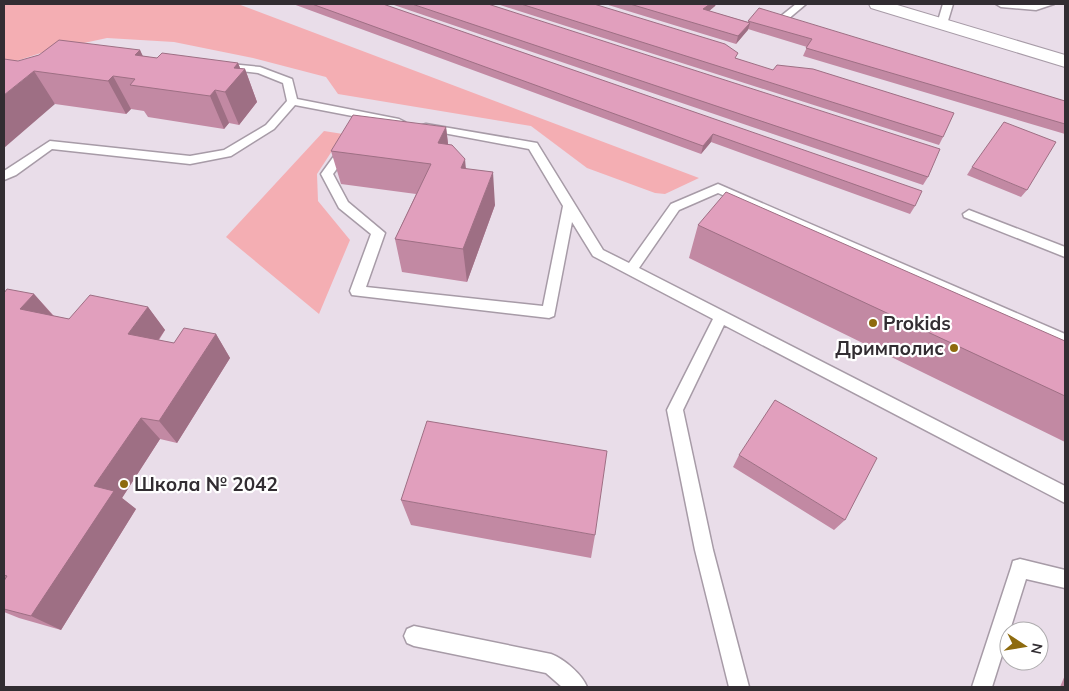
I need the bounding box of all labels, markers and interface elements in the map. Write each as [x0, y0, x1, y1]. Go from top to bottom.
place label: Prokids [883, 311, 951, 335]
marker: Prokids [867, 317, 879, 329]
place label: Дримполис [835, 336, 944, 360]
marker: Дримполис [948, 342, 960, 354]
place label: Школа № 2042 [134, 472, 278, 496]
marker: Школа № 2042 [118, 478, 130, 490]
north arrow [999, 621, 1049, 671]
text: N [1027, 642, 1047, 656]

